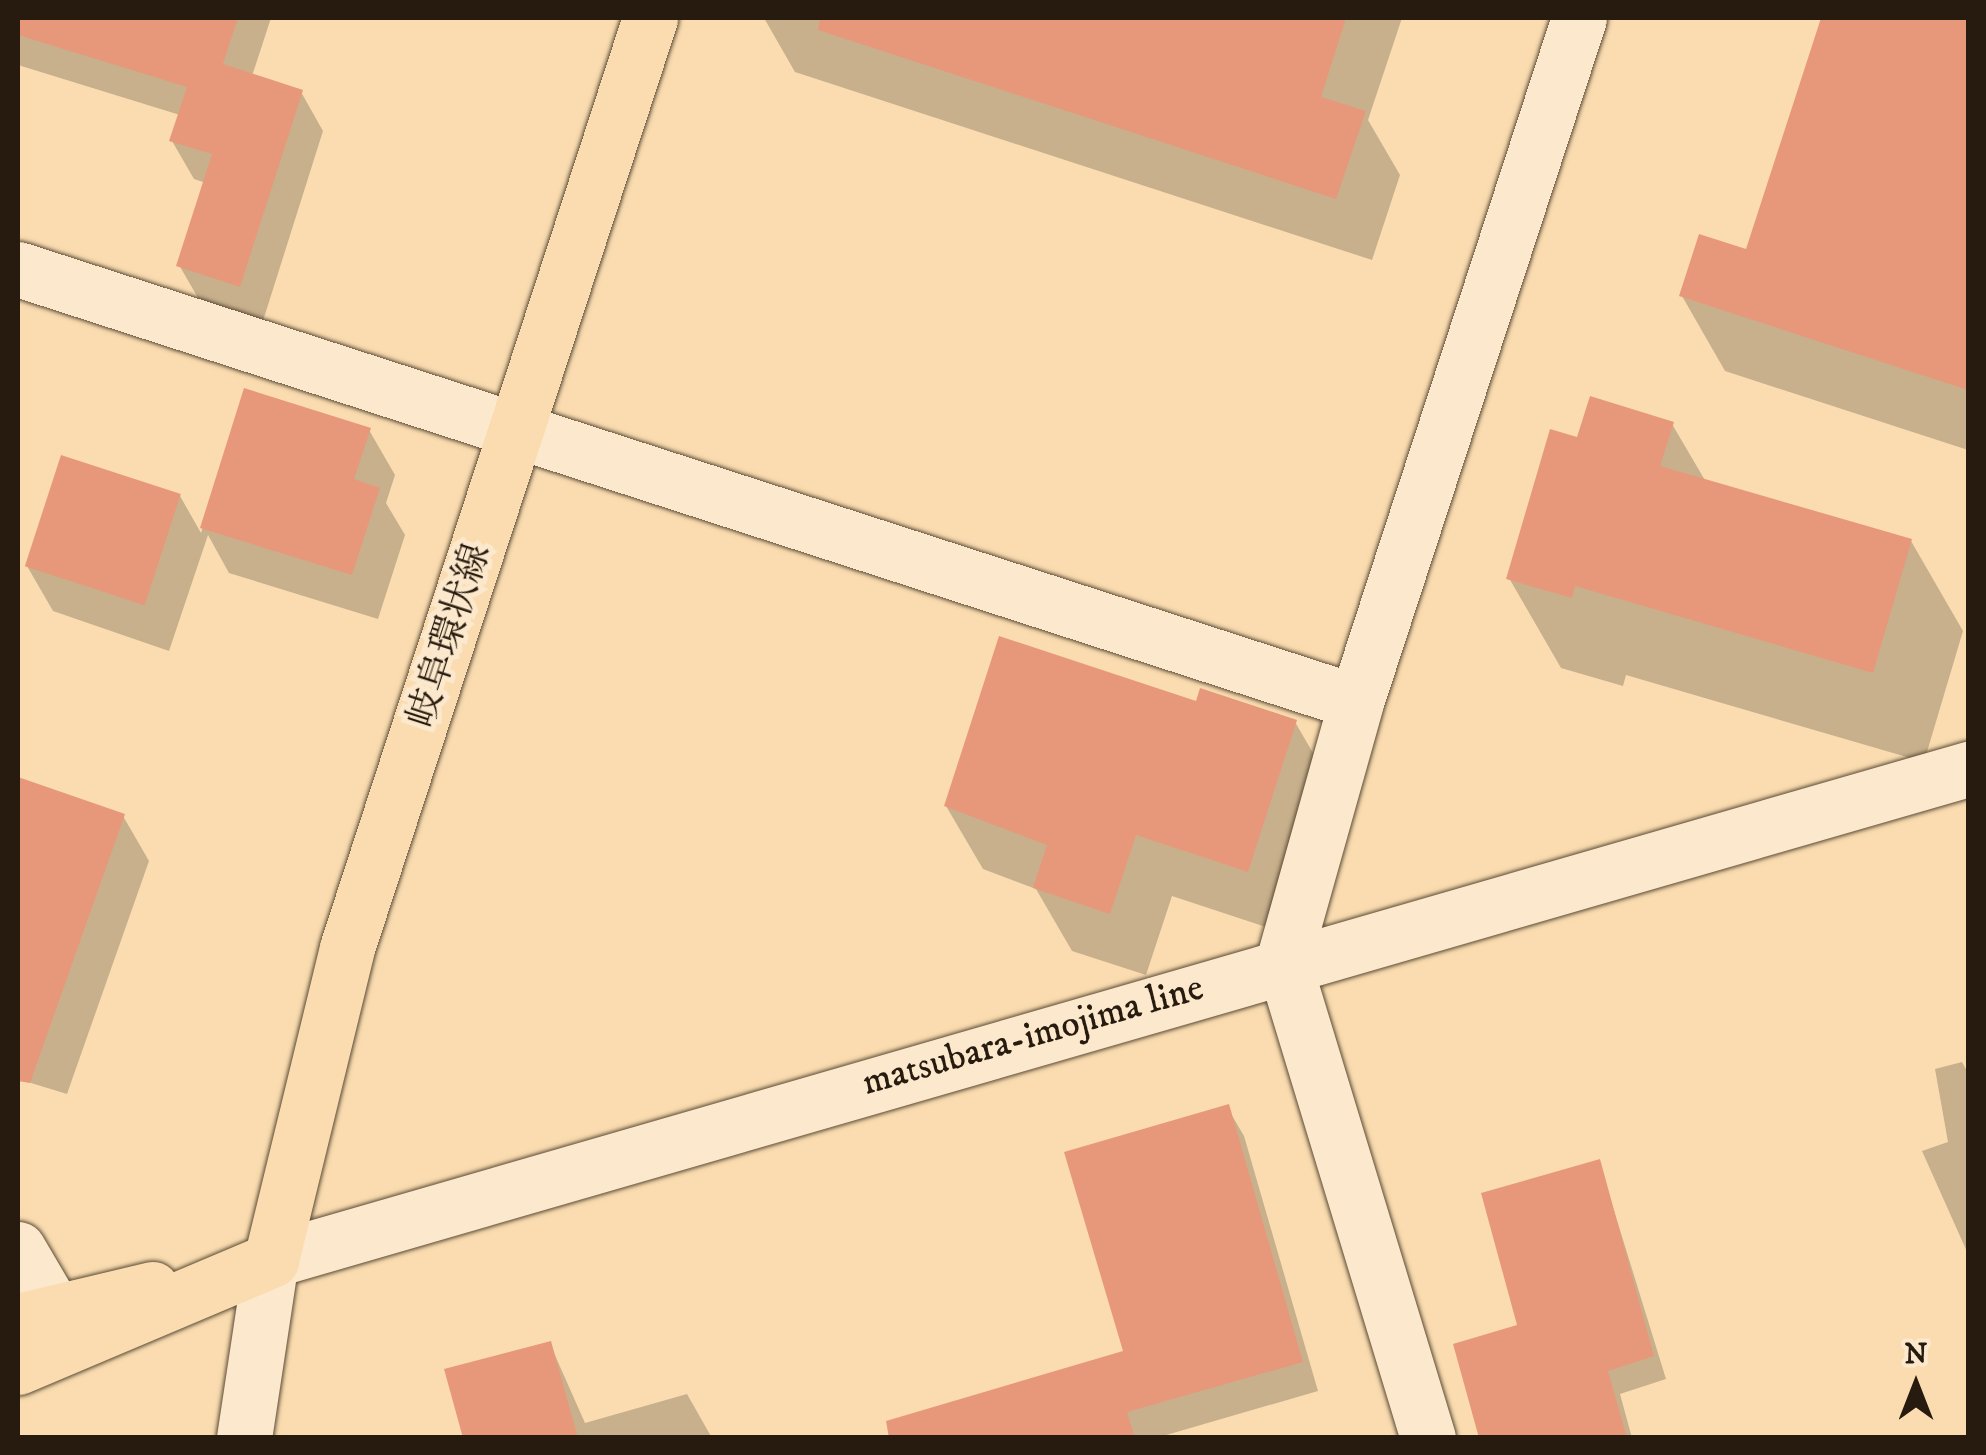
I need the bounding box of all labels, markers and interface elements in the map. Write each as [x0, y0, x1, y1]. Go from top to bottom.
street label: 岐阜環状線 [399, 539, 501, 733]
street label: matsubara-imojima line [857, 965, 1209, 1107]
north arrow [1866, 1335, 1966, 1435]
text: N [1905, 1337, 1927, 1372]

